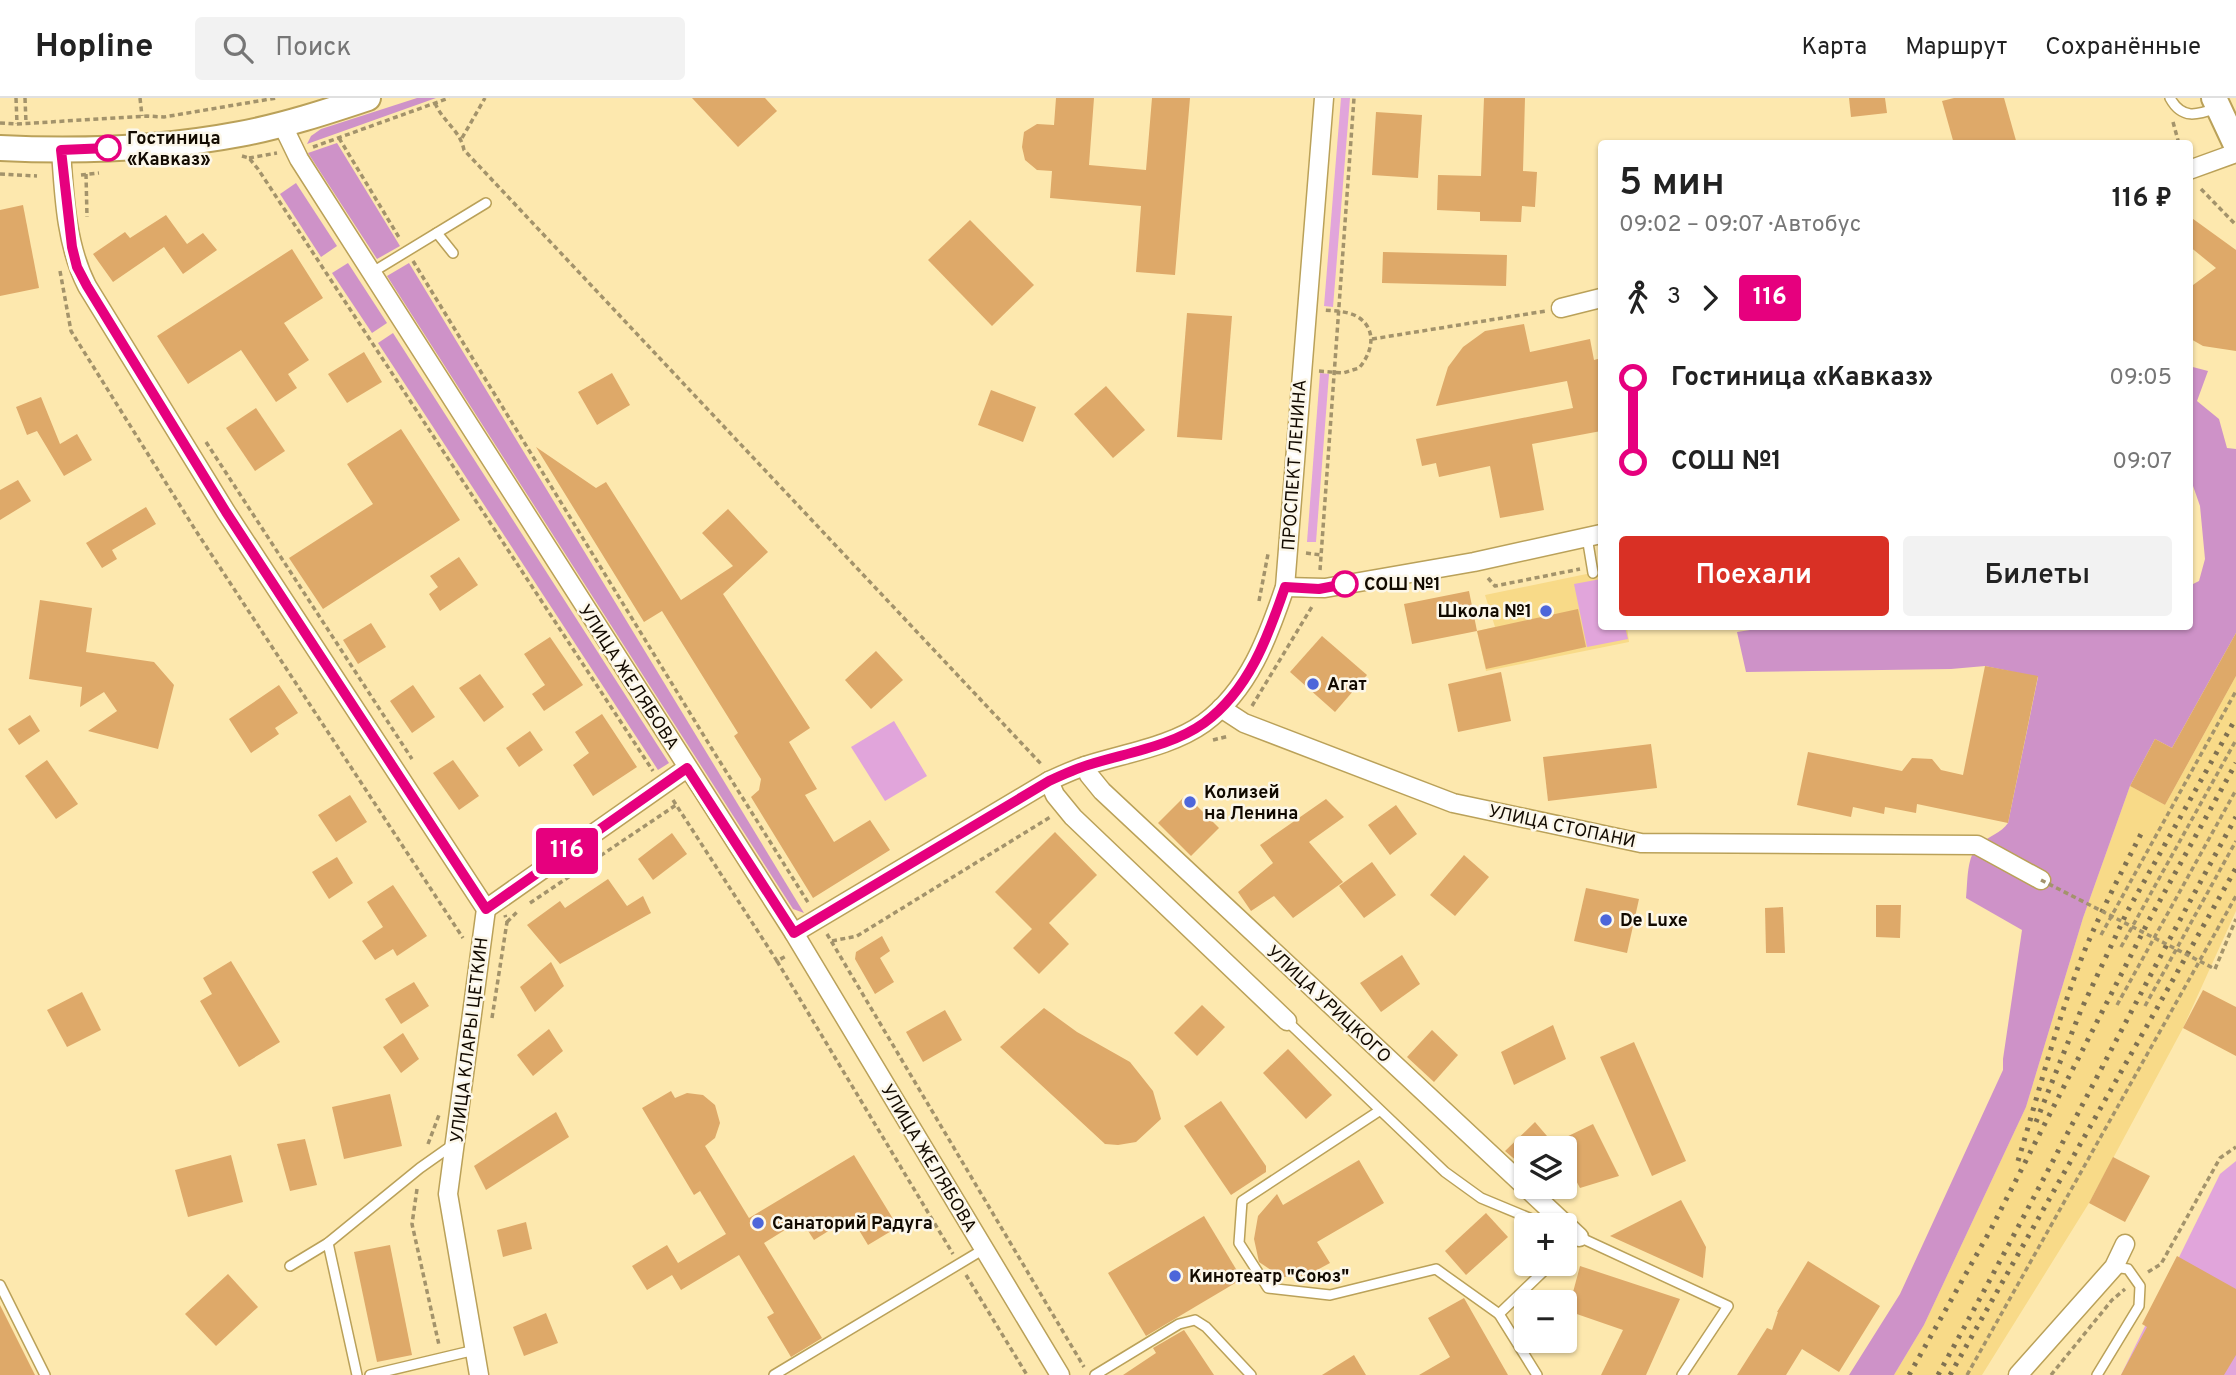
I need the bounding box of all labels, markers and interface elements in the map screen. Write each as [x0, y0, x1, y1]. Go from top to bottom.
search box [195, 17, 685, 80]
text: Hopline [35, 27, 153, 69]
icon: search [219, 29, 257, 67]
text: Поиск [275, 32, 351, 65]
text: Карта [1801, 33, 1867, 63]
text: Маршрут [1905, 33, 2007, 63]
text: Сохранённые [2045, 33, 2201, 63]
place label: Гостиница «Кавказ» [127, 128, 221, 172]
marker: Гостиница «Кавказ» [95, 135, 121, 161]
text: 5 мин [1619, 160, 1725, 209]
text: 116 ₽ [2112, 183, 2172, 216]
text: 09:02 – 09:07 · Автобус [1619, 211, 1861, 240]
icon: walk [1619, 279, 1657, 317]
icon: forward [1691, 279, 1729, 317]
text: 3 [1667, 283, 1681, 312]
text: 116 [1753, 283, 1787, 313]
text: Гостиница «Кавказ» [1671, 362, 1933, 395]
text: 09:05 [2109, 364, 2172, 393]
street label: ПРОСПЕКТ ЛЕНИНА [1278, 379, 1313, 552]
text: СОШ №1 [1671, 446, 1782, 479]
text: 09:07 [2112, 448, 2172, 477]
button: Поехали [1619, 536, 1889, 616]
button: Билеты [1903, 536, 2172, 616]
marker: СОШ №1 [1332, 571, 1358, 597]
place label: СОШ №1 [1364, 574, 1441, 597]
street label: УЛИЦА ЖЕЛЯБОВА [572, 601, 683, 755]
place label: Школа №1 [1438, 601, 1532, 624]
marker: Школа №1 [1538, 603, 1554, 619]
place label: Агат [1327, 674, 1367, 697]
marker: Агат [1305, 676, 1321, 692]
place label: Колизей на Ленина [1204, 782, 1298, 826]
marker: Колизей на Ленина [1182, 794, 1198, 810]
street label: УЛИЦА СТОПАНИ [1486, 801, 1637, 854]
line badge: 116 [527, 828, 607, 874]
text: 116 [550, 836, 584, 866]
place label: De Luxe [1620, 910, 1688, 933]
marker: De Luxe [1598, 912, 1614, 928]
street label: УЛИЦА КЛАРЫ ЦЕТКИН [446, 936, 495, 1144]
street label: УЛИЦА УРИЦКОГО [1261, 941, 1395, 1069]
street label: УЛИЦА ЖЕЛЯБОВА [874, 1081, 981, 1237]
map controls [1514, 1136, 1577, 1353]
button: layers [1514, 1136, 1577, 1199]
place label: Cанаторий Радуга [772, 1213, 933, 1236]
button: + [1514, 1213, 1577, 1276]
marker: Cанаторий Радуга [750, 1215, 766, 1231]
place label: Кинотеатр "Союз" [1189, 1266, 1349, 1289]
marker: Кинотеатр "Союз" [1167, 1268, 1183, 1284]
button: − [1514, 1290, 1577, 1353]

